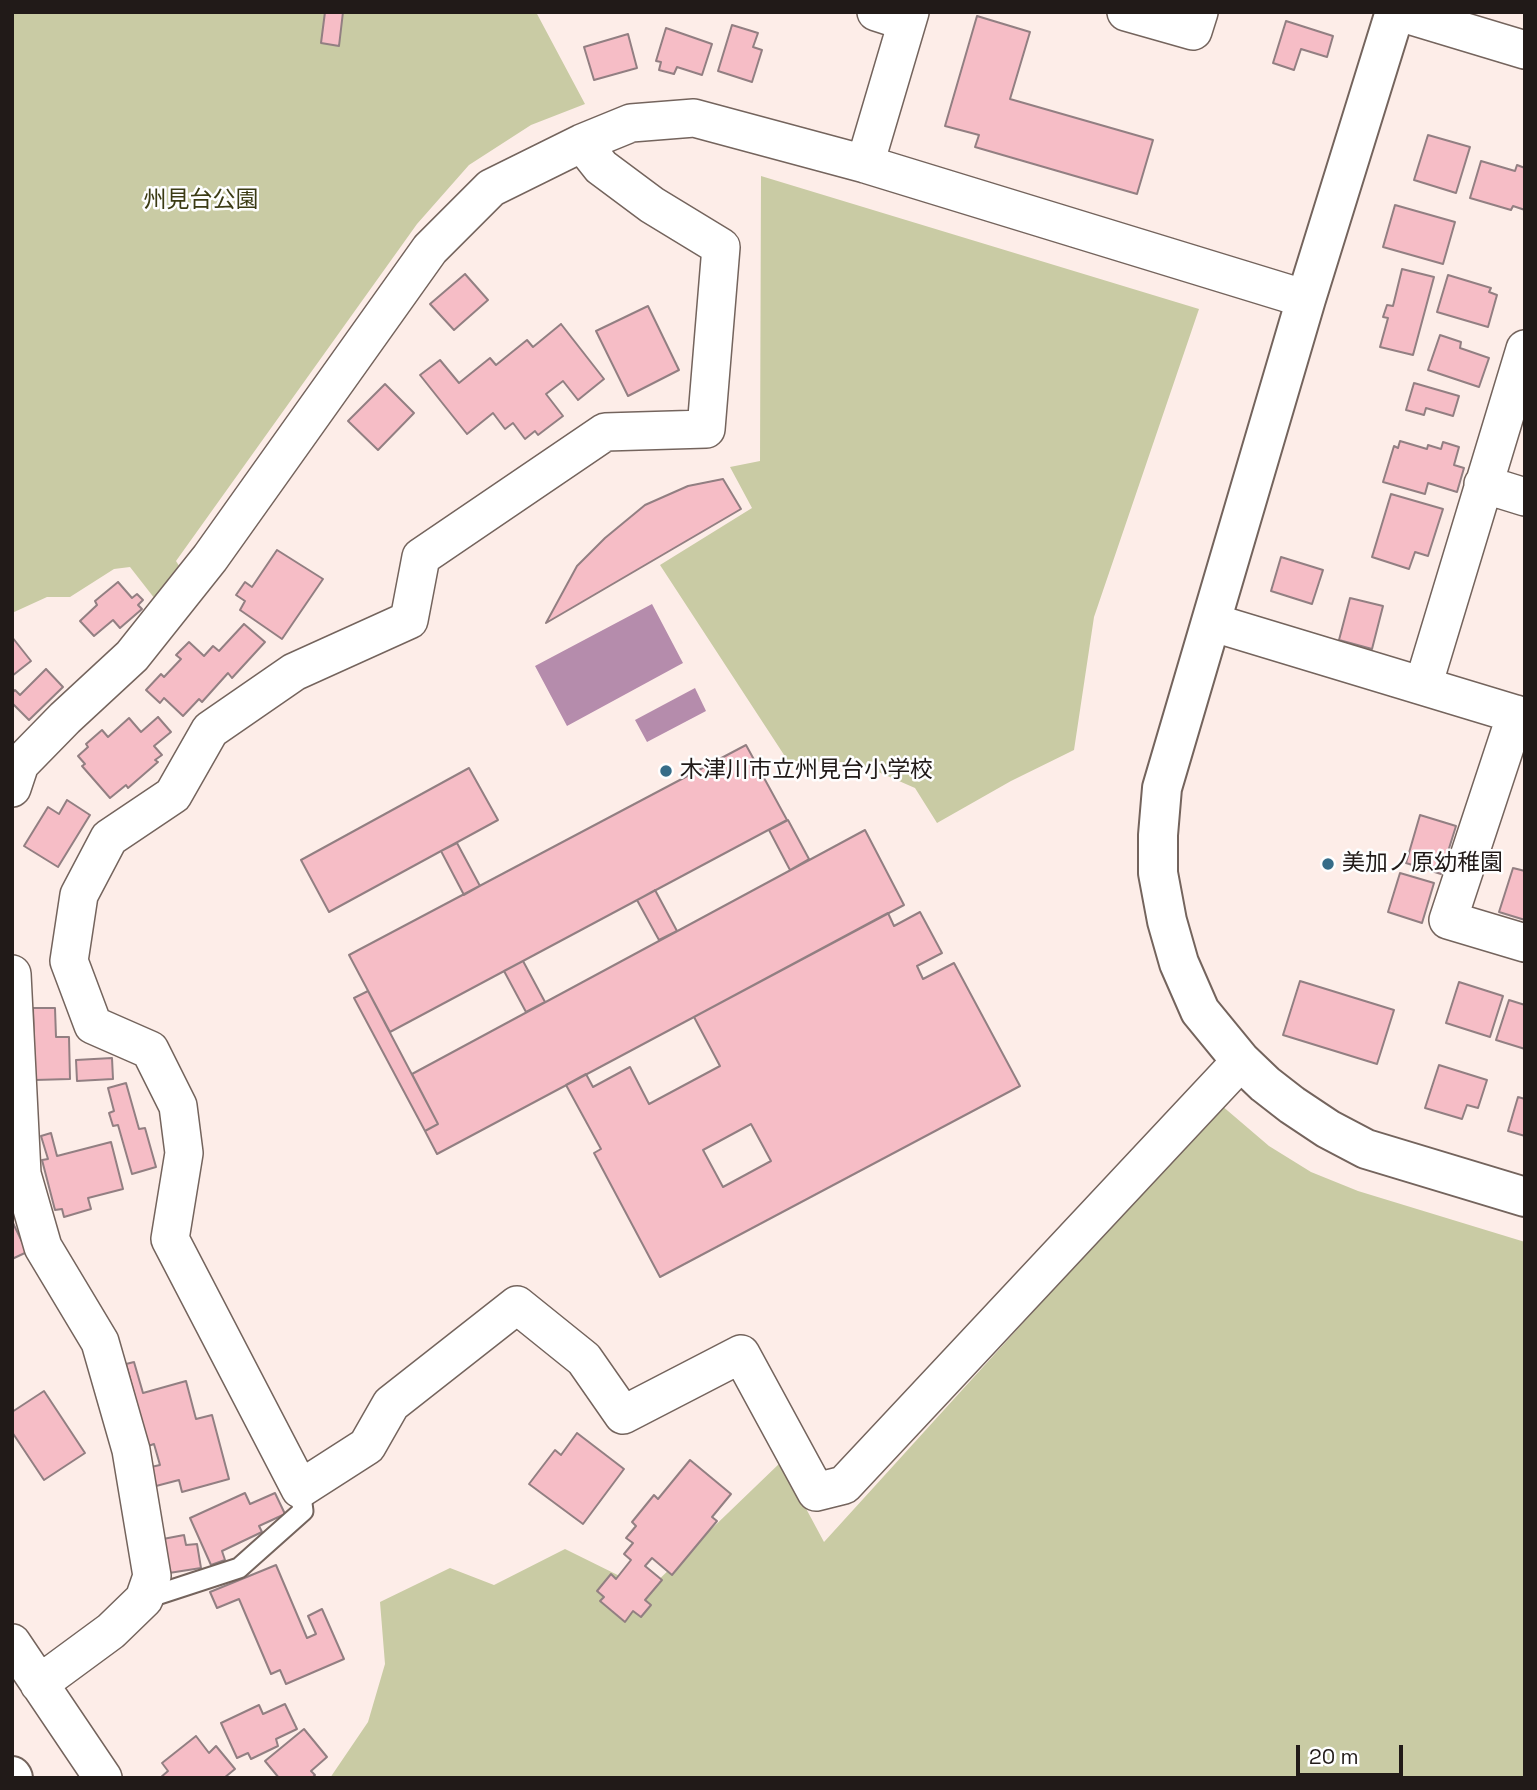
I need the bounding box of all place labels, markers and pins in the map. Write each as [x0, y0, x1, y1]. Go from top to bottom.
place label: 木津川市立州見台小学校 [680, 757, 933, 785]
marker: 木津川市立州見台小学校 [658, 763, 674, 779]
place label: 美加ノ原幼稚園 [1342, 850, 1503, 878]
marker: 美加ノ原幼稚園 [1320, 856, 1336, 872]

